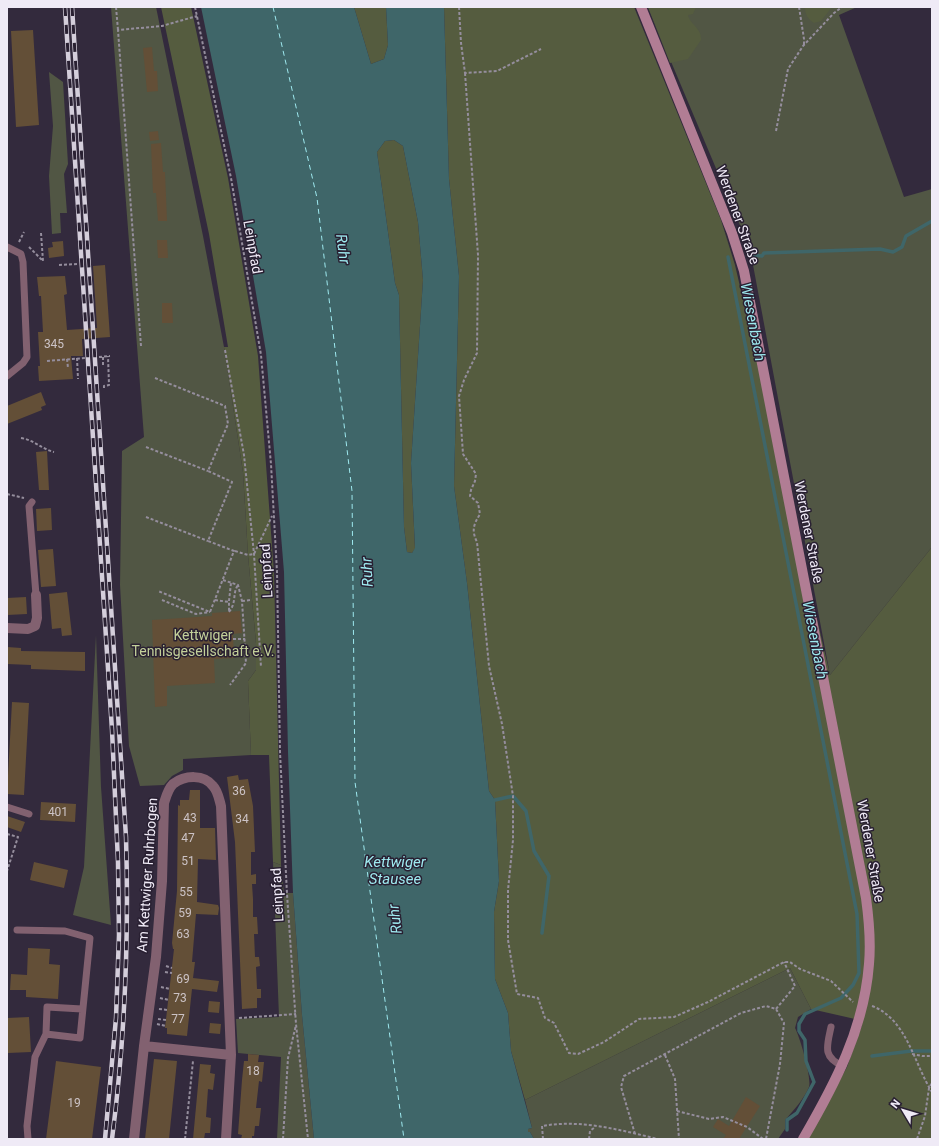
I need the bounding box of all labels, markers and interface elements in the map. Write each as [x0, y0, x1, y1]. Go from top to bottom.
street label: Werdener Straße [713, 164, 763, 266]
street label: Leinpfad [240, 219, 266, 275]
water label: Ruhr [332, 233, 354, 266]
water label: Wiesenbach [737, 281, 769, 363]
house number: 345 [44, 337, 64, 351]
street label: Werdener Straße [791, 480, 827, 584]
street label: Leinpfad [257, 543, 275, 599]
water label: Ruhr [357, 556, 377, 587]
water label: Wiesenbach [799, 599, 831, 681]
park label: Kettwiger Tennisgesellschaft e.V. [132, 627, 274, 659]
house number: 36 [232, 784, 246, 798]
street label: Am Kettwiger Ruhrbogen [134, 797, 160, 953]
street label: Werdener Straße [854, 799, 888, 903]
house number: 401 [48, 805, 68, 819]
house number: 43 [183, 811, 197, 825]
house number: 34 [235, 812, 249, 826]
house number: 47 [181, 831, 195, 845]
water label: Kettwiger Stausee [364, 853, 427, 888]
house number: 51 [181, 854, 195, 868]
street label: Leinpfad [268, 867, 286, 923]
house number: 55 [179, 885, 193, 899]
water label: Ruhr [384, 902, 406, 935]
house number: 59 [178, 906, 192, 920]
house number: 63 [176, 927, 190, 941]
house number: 69 [176, 972, 190, 986]
house number: 73 [173, 991, 187, 1005]
house number: 77 [171, 1012, 185, 1026]
house number: 18 [246, 1064, 260, 1078]
north arrow [883, 1090, 923, 1130]
house number: 19 [67, 1096, 81, 1110]
text: N [888, 1097, 903, 1111]

